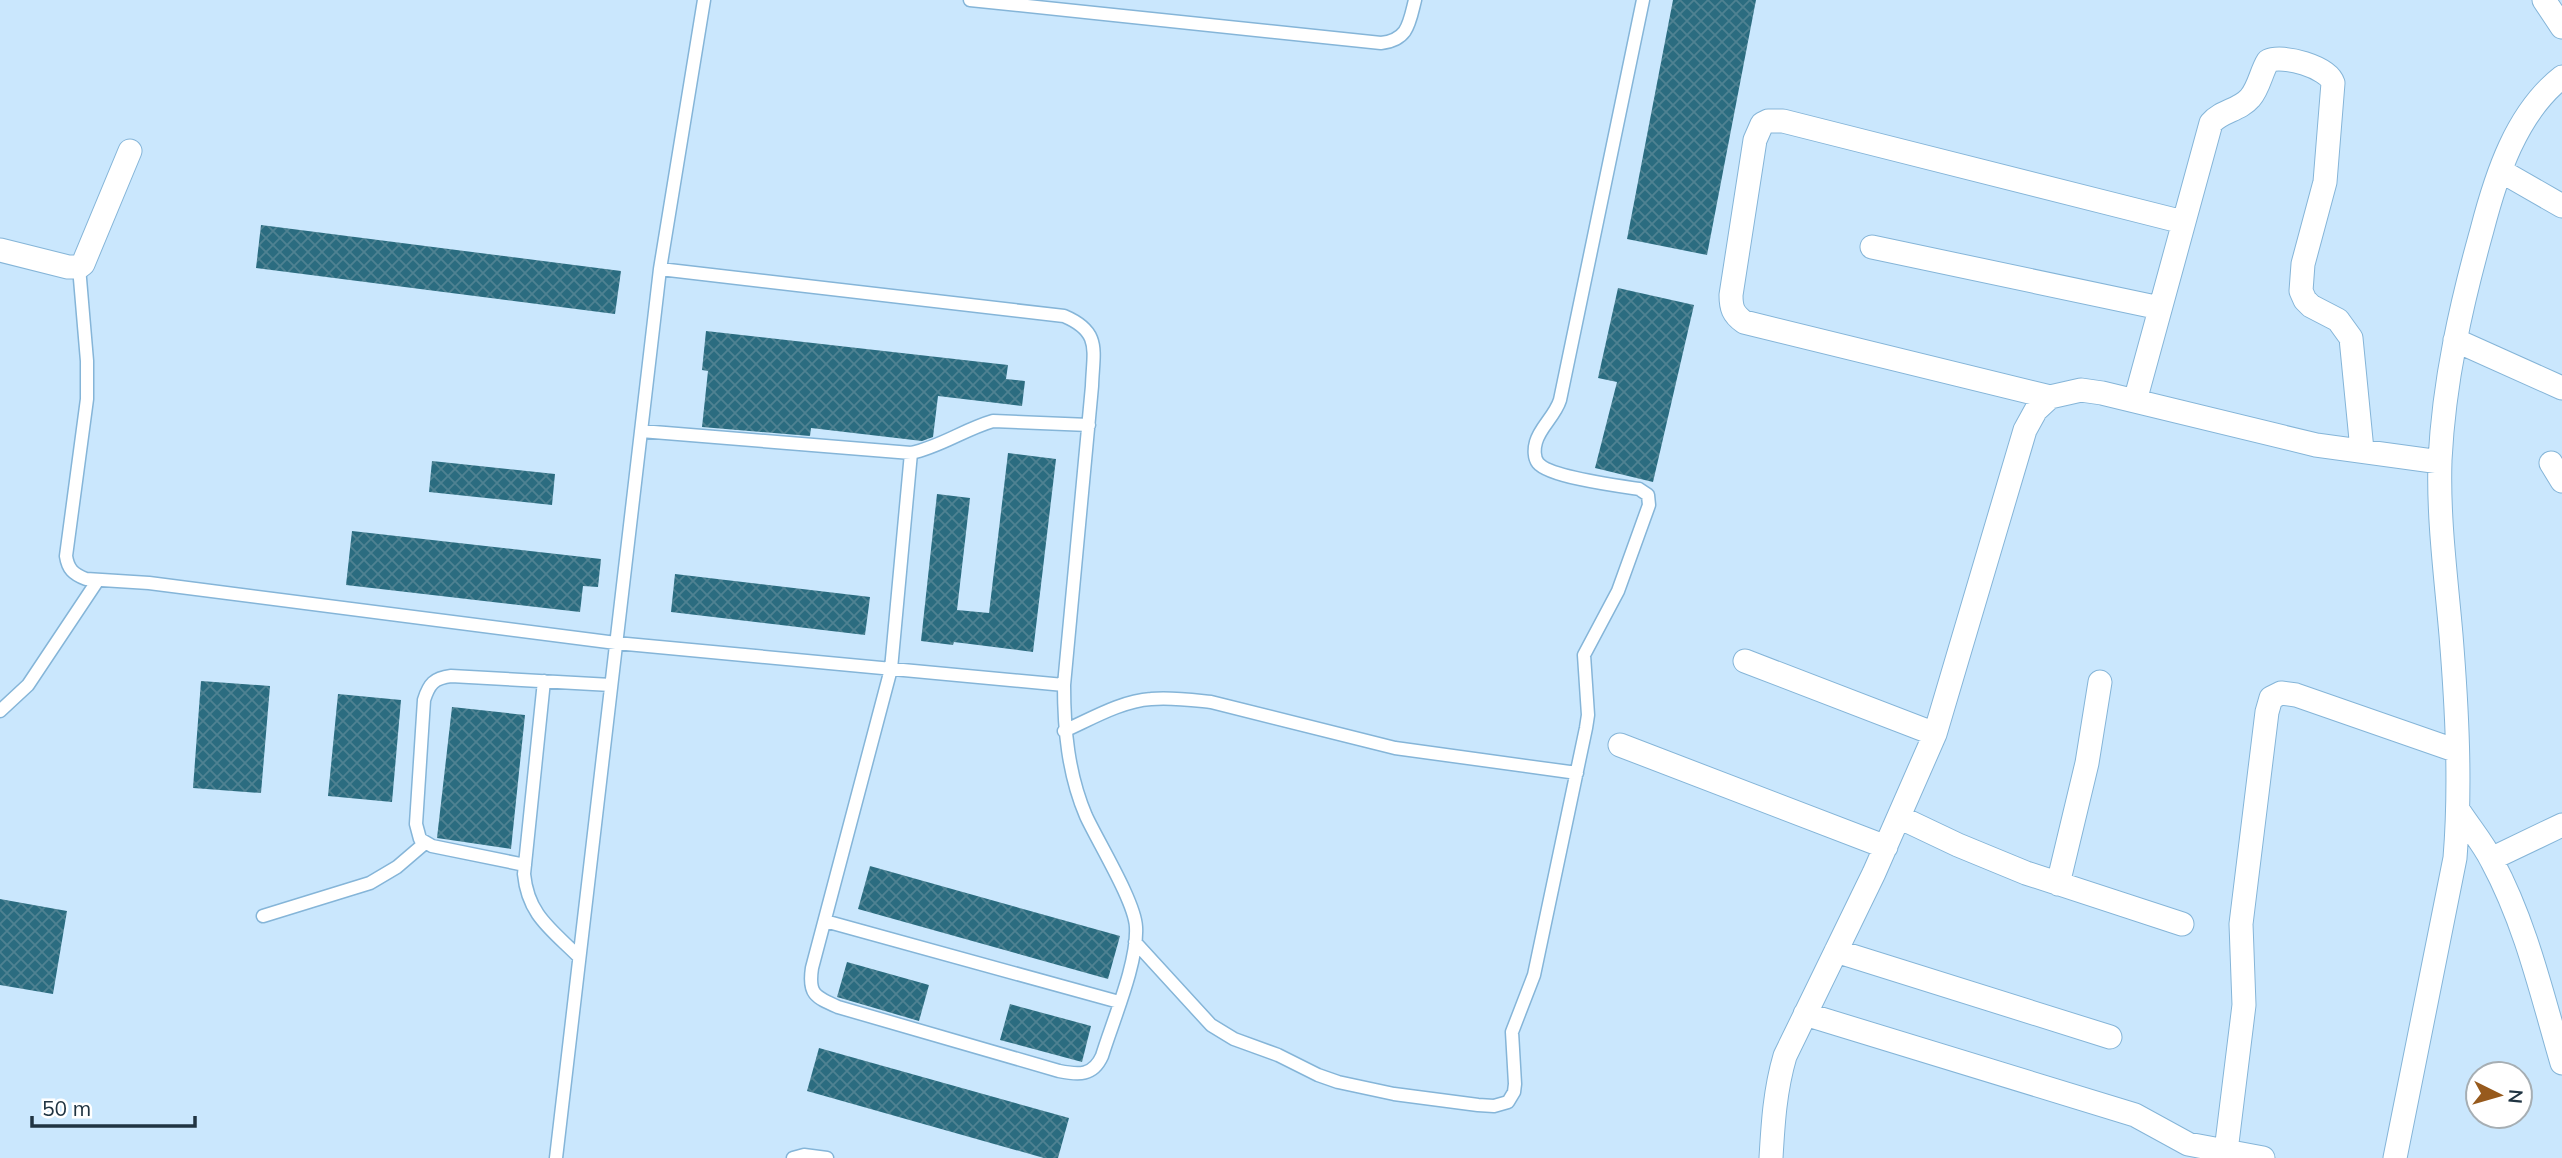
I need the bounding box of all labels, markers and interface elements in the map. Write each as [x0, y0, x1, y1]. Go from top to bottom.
north arrow [2464, 1060, 2534, 1130]
scale bar [32, 1084, 194, 1128]
text: N [2503, 1088, 2529, 1105]
text: 50 m [42, 1095, 91, 1121]

